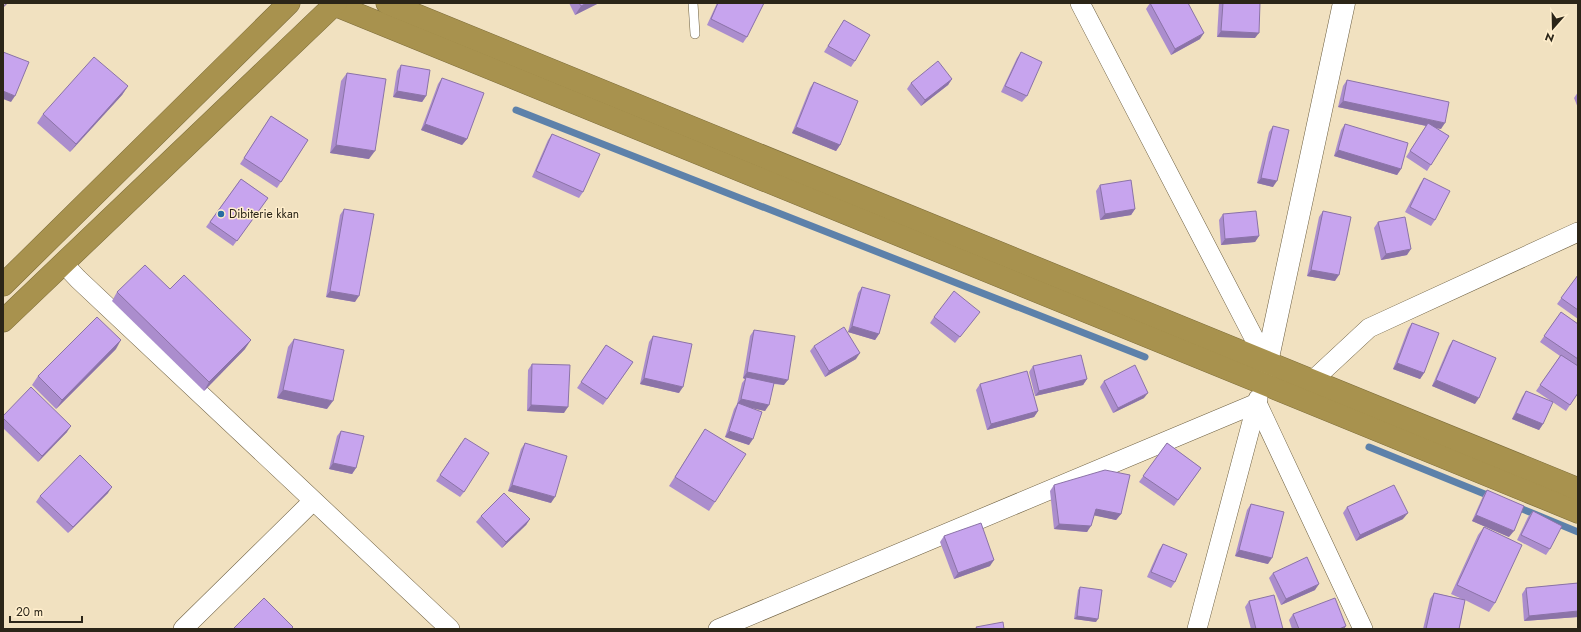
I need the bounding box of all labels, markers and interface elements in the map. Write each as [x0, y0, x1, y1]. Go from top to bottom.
north arrow [1533, 8, 1573, 48]
text: N [1543, 28, 1556, 46]
place label: Dibiterie kkan [229, 205, 299, 223]
marker: Dibiterie kkan [216, 209, 226, 219]
scale bar [10, 598, 82, 624]
text: 20 m [16, 603, 43, 621]

